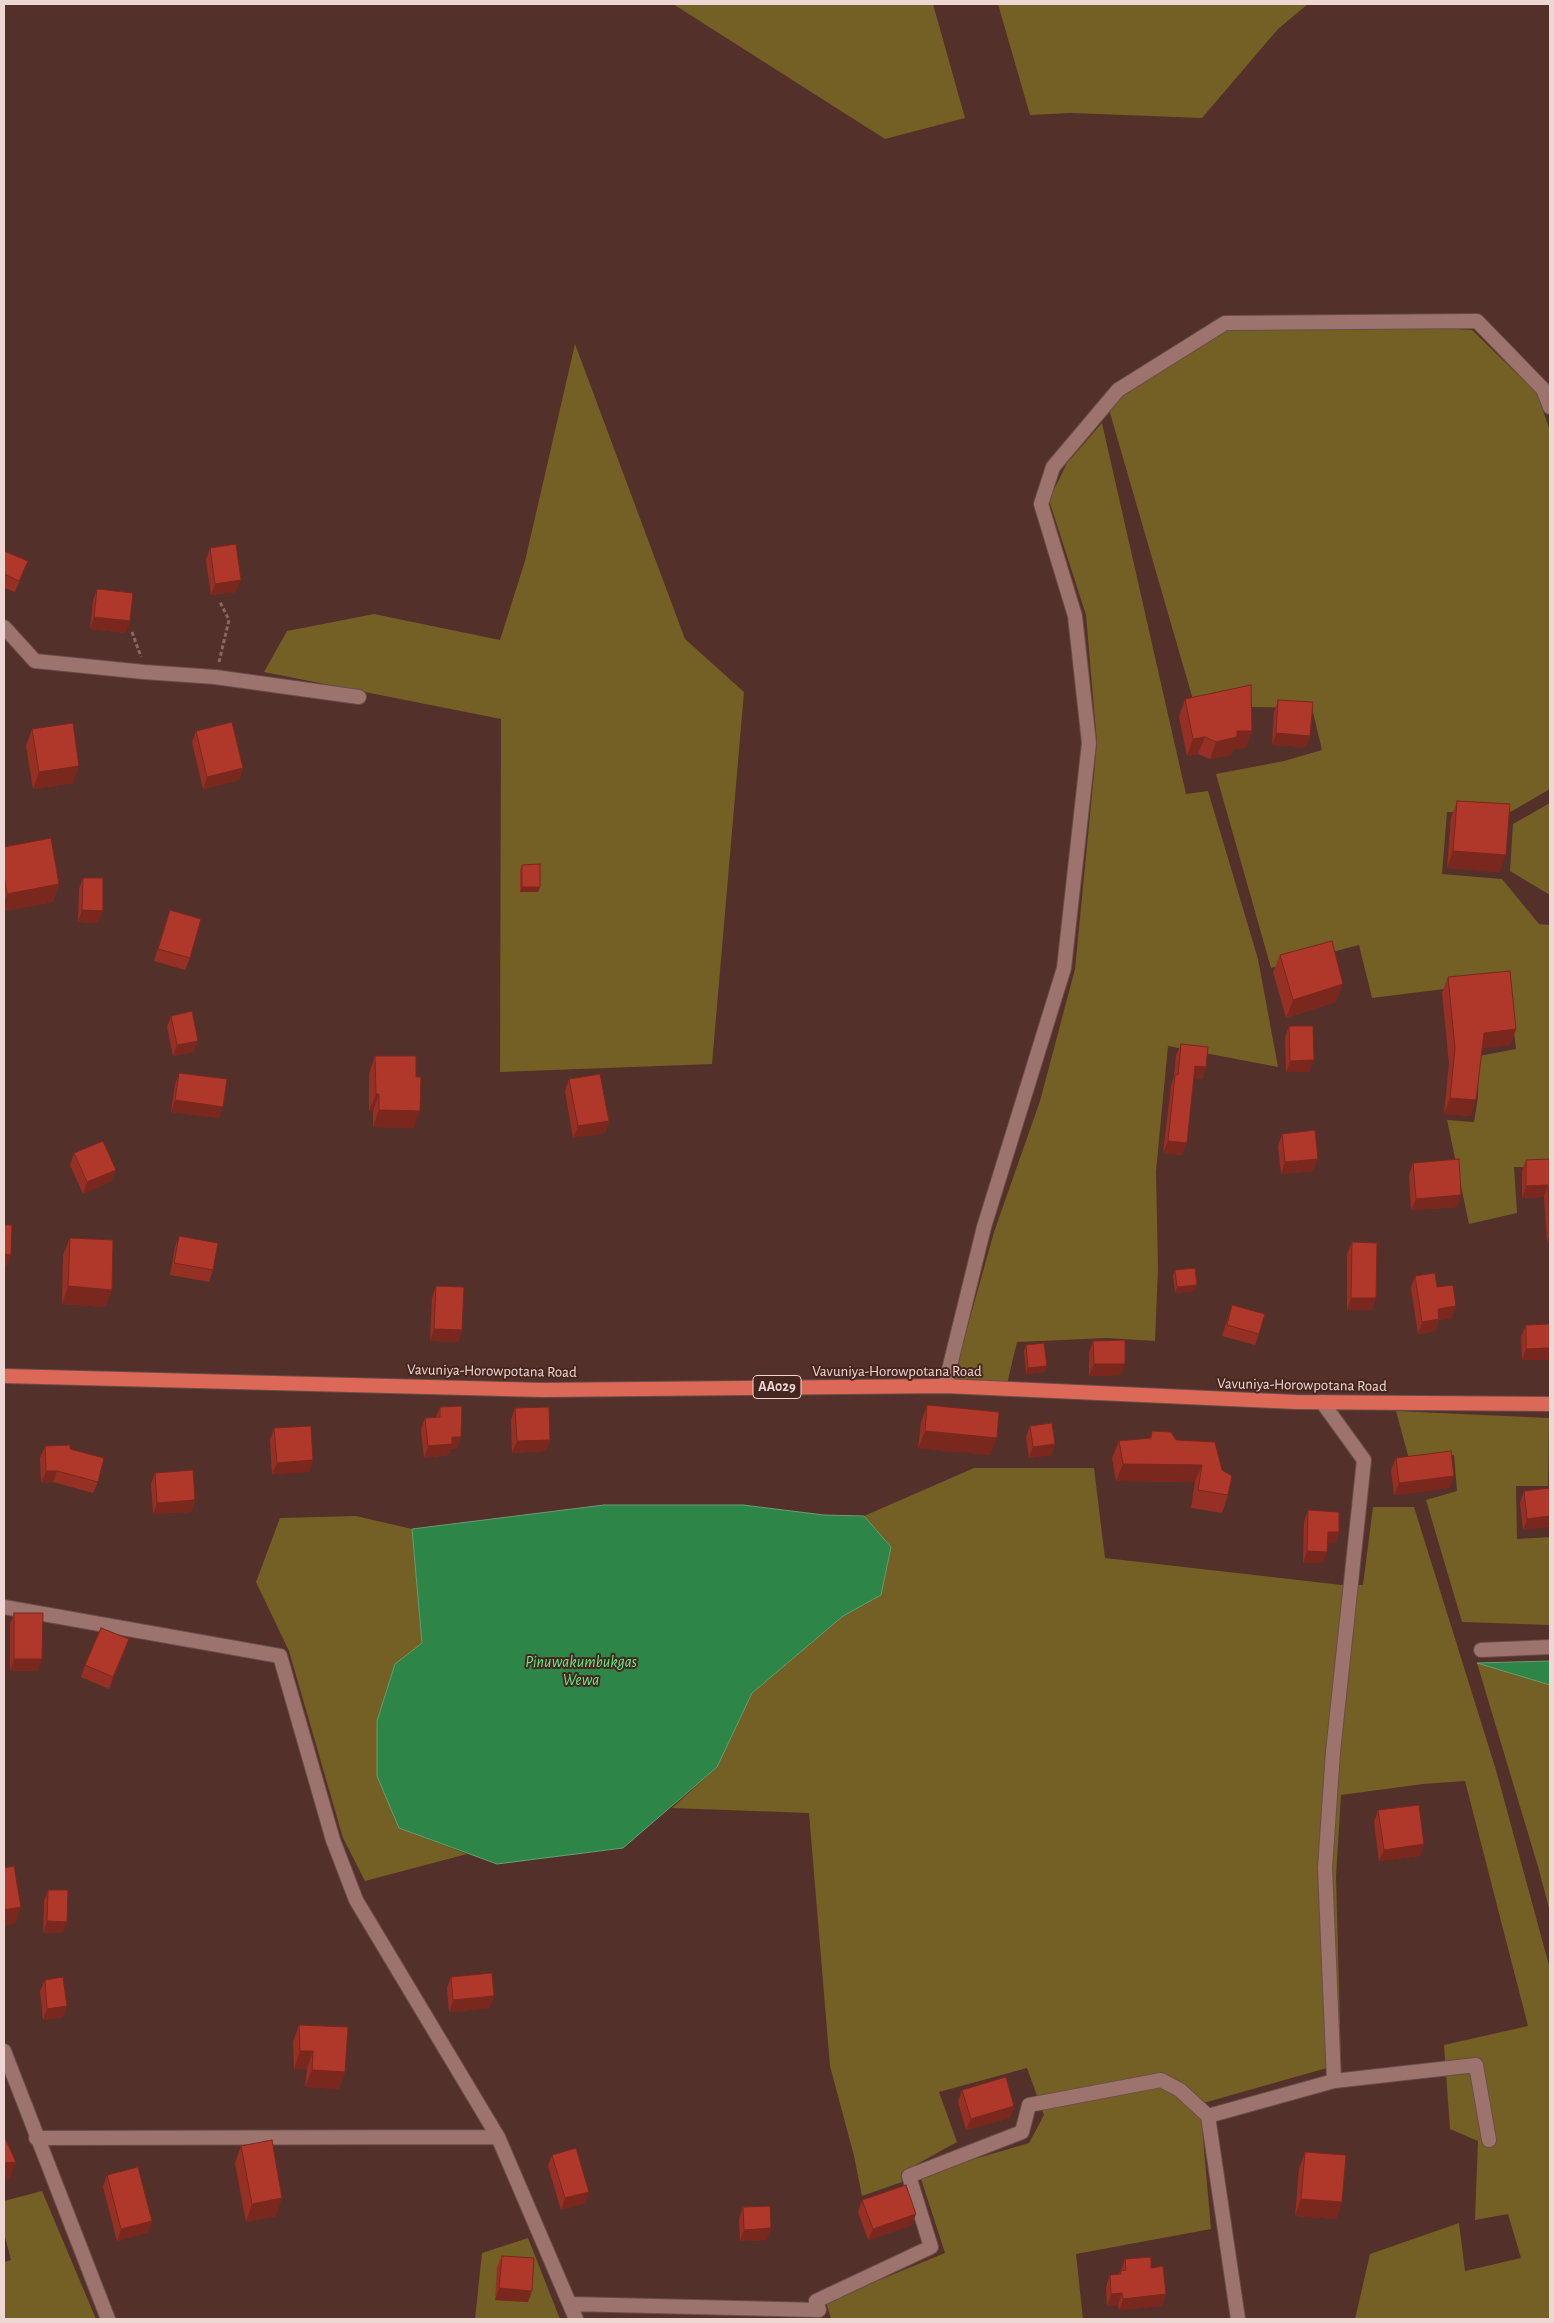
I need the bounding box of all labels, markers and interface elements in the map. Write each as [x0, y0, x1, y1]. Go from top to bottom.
street label: Vavuniya-Horowpotana Road [407, 1361, 577, 1381]
street label: Vavuniya-Horowpotana Road [812, 1362, 982, 1380]
road number: AA029 [753, 1375, 801, 1398]
street label: Vavuniya-Horowpotana Road [1217, 1375, 1387, 1395]
water label: Pinuwakumbukgas Wewa [525, 1652, 637, 1690]

